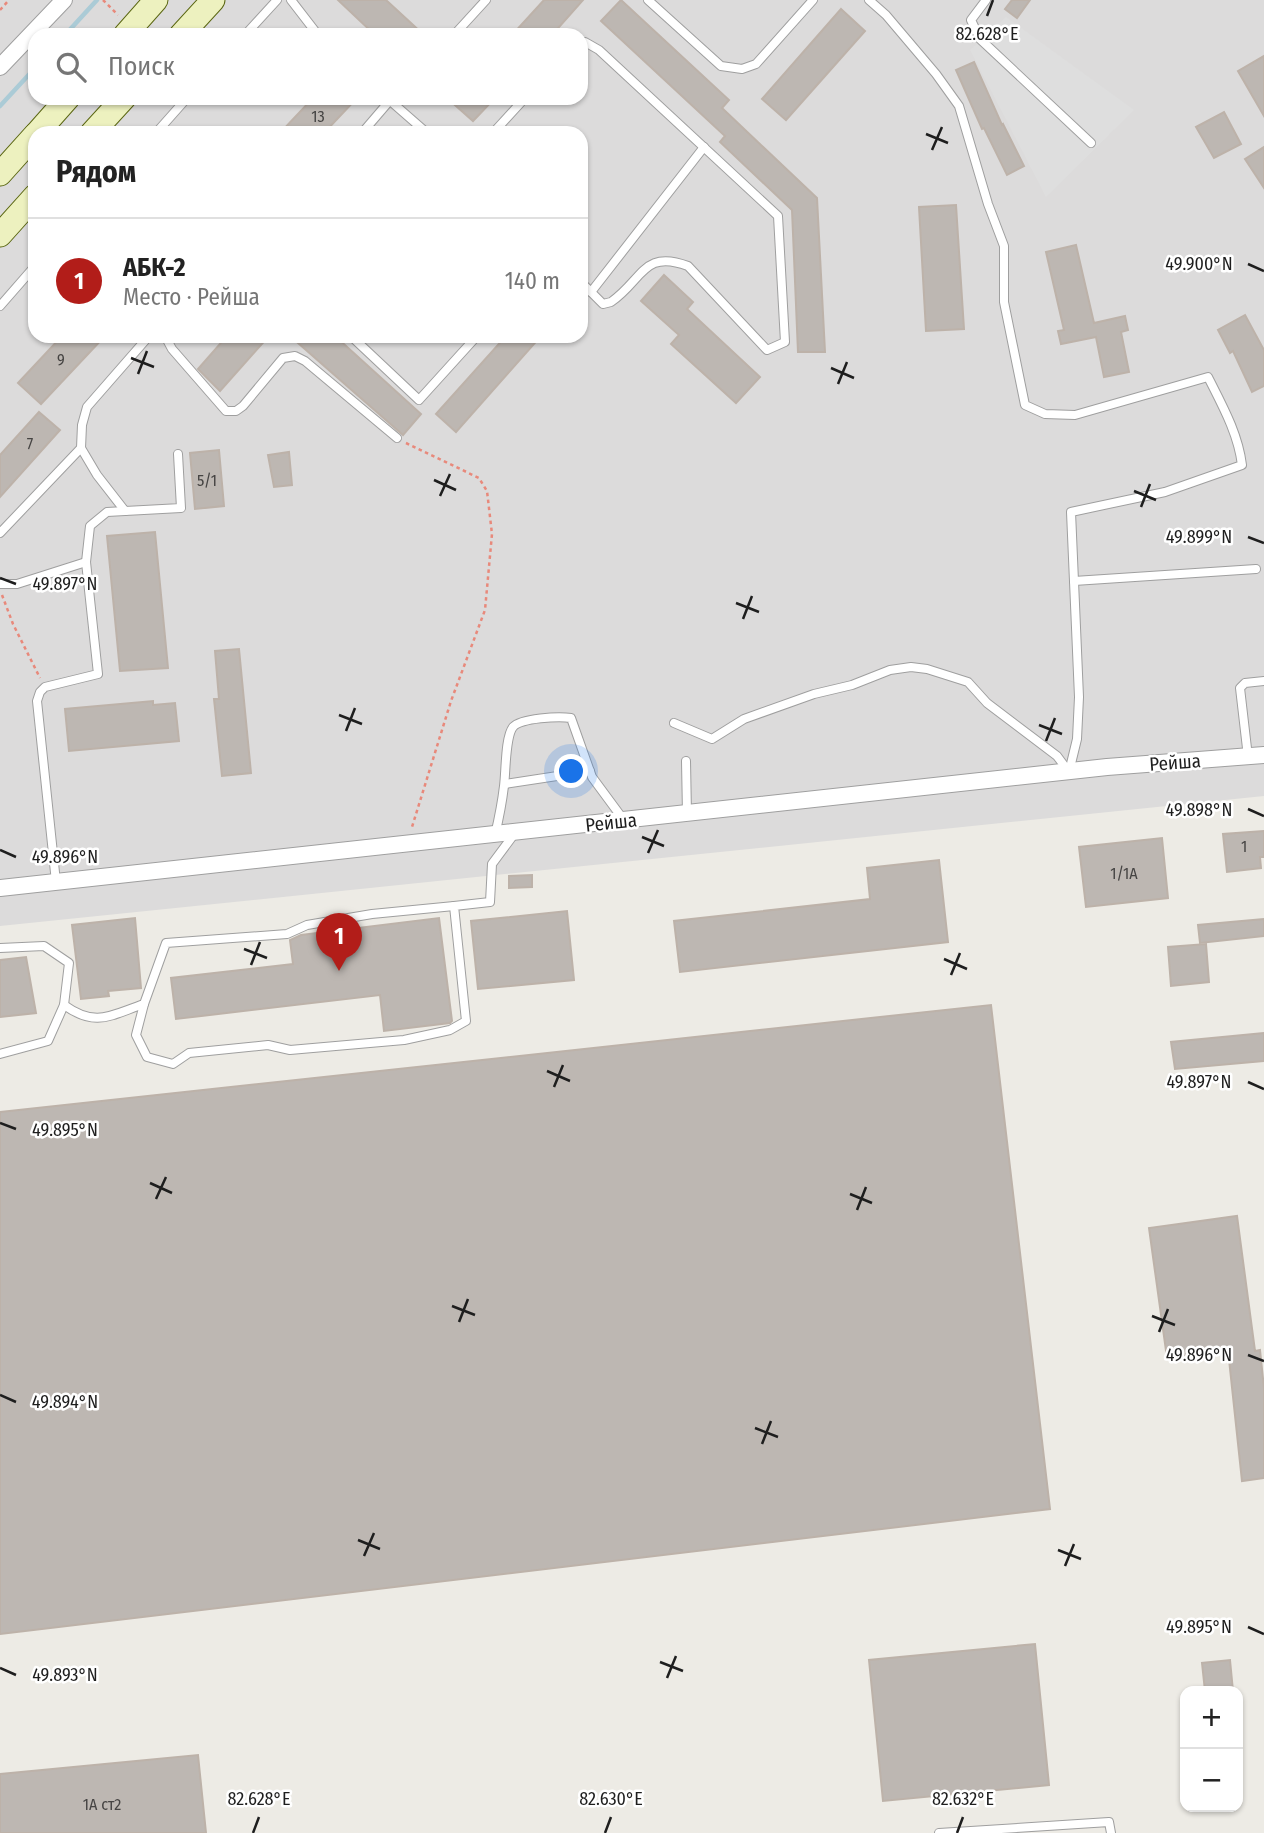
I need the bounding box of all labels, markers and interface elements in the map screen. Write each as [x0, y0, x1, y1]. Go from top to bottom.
text: 82.628°E [955, 23, 1019, 45]
search box [28, 28, 588, 105]
icon: search [52, 48, 90, 86]
text: Поиск [108, 51, 175, 82]
house number: 13 [311, 107, 325, 126]
text: Рядом [56, 154, 136, 190]
text: АБК-2 [123, 252, 186, 283]
text: 49.900°N [1165, 253, 1233, 275]
text: 1 [74, 267, 84, 295]
text: 140 m [505, 267, 560, 295]
text: Место · Рейша [123, 283, 260, 311]
house number: 9 [57, 350, 65, 369]
house number: 7 [27, 434, 34, 453]
house number: 5/1 [197, 471, 217, 490]
text: 49.899°N [1166, 526, 1232, 548]
text: 49.897°N [32, 573, 98, 595]
street label: Рейша [1148, 749, 1202, 776]
your location [554, 754, 588, 788]
text: 49.898°N [1166, 799, 1232, 821]
street label: Рейша [584, 808, 638, 837]
house number: 1 [1241, 837, 1247, 856]
text: 49.896°N [32, 846, 98, 868]
house number: 1/1А [1110, 864, 1138, 883]
pin: 1 [316, 913, 362, 971]
text: 49.897°N [1166, 1071, 1232, 1093]
text: 49.895°N [32, 1119, 98, 1141]
text: 49.896°N [1166, 1344, 1232, 1366]
text: 49.894°N [32, 1391, 98, 1413]
text: 49.895°N [1166, 1616, 1232, 1638]
text: 49.893°N [32, 1664, 98, 1686]
map controls [1180, 1686, 1243, 1812]
button: + [1180, 1686, 1243, 1749]
button: − [1180, 1749, 1243, 1812]
text: 82.628°E [227, 1788, 291, 1810]
text: 82.630°E [579, 1788, 643, 1810]
text: 82.632°E [932, 1788, 994, 1810]
house number: 1А ст2 [83, 1795, 121, 1814]

